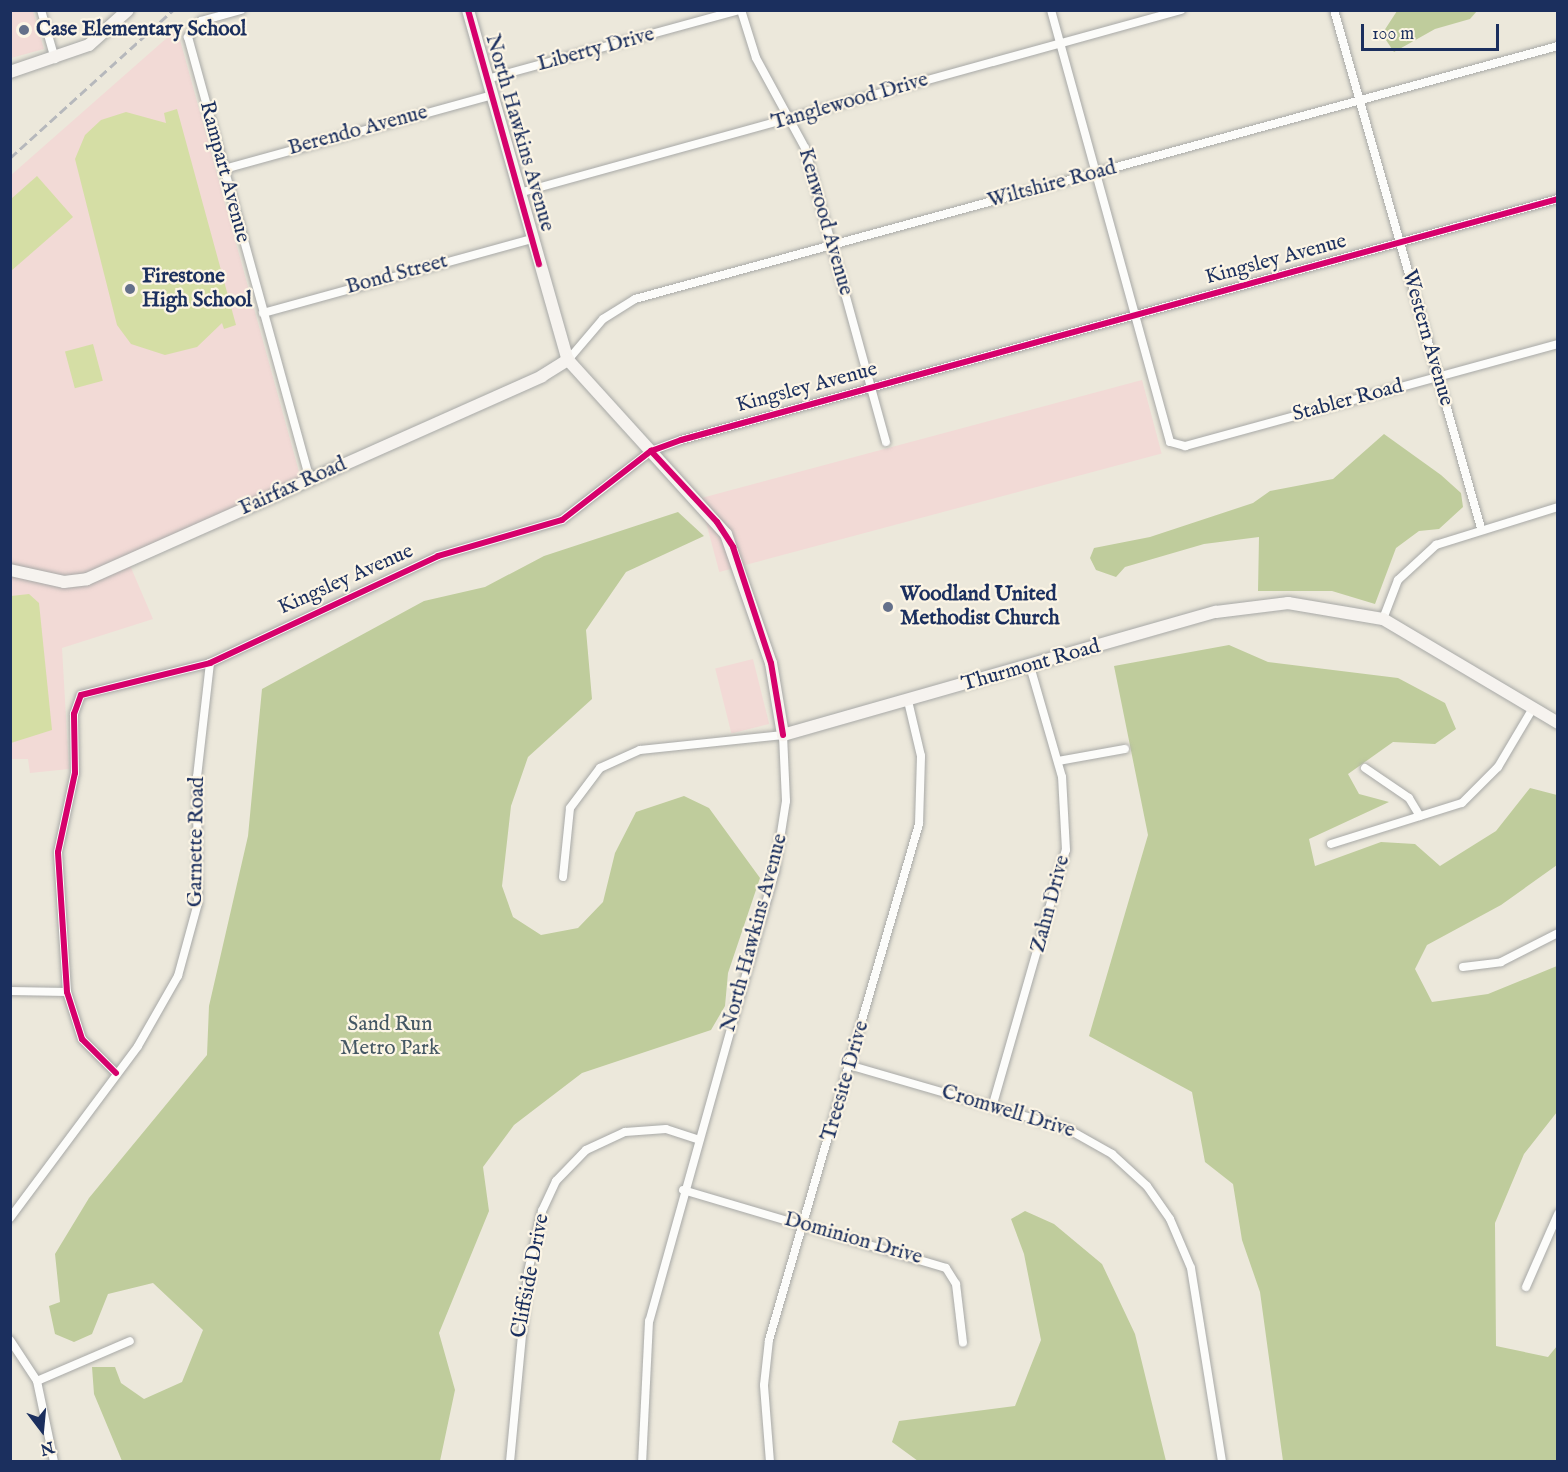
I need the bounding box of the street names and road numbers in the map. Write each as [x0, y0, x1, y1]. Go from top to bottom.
street label: Liberty Drive [535, 22, 657, 78]
street label: North Hawkins Avenue [479, 31, 559, 235]
street label: Tanglewood Drive [769, 68, 931, 136]
street label: Rampart Avenue [193, 99, 255, 245]
street label: Berendo Avenue [286, 100, 430, 162]
street label: Kenwood Avenue [792, 145, 858, 299]
street label: Wiltshire Road [985, 156, 1119, 214]
street label: Kingsley Avenue [1203, 229, 1349, 291]
street label: Bond Street [343, 249, 451, 301]
street label: Western Avenue [1396, 267, 1458, 409]
street label: Kingsley Avenue [734, 357, 880, 419]
street label: Stabler Road [1290, 374, 1406, 428]
street label: Fairfax Road [236, 452, 350, 522]
street label: Kingsley Avenue [275, 539, 417, 621]
street label: Thurmont Road [959, 634, 1103, 698]
street label: Garnette Road [183, 777, 211, 907]
street label: North Hawkins Avenue [716, 831, 794, 1035]
street label: Zahn Drive [1026, 853, 1076, 955]
street label: Treesite Drive [817, 1018, 875, 1144]
street label: Cromwell Drive [938, 1080, 1078, 1144]
street label: Dominion Drive [781, 1207, 925, 1271]
street label: Cliffside Drive [507, 1212, 555, 1340]

